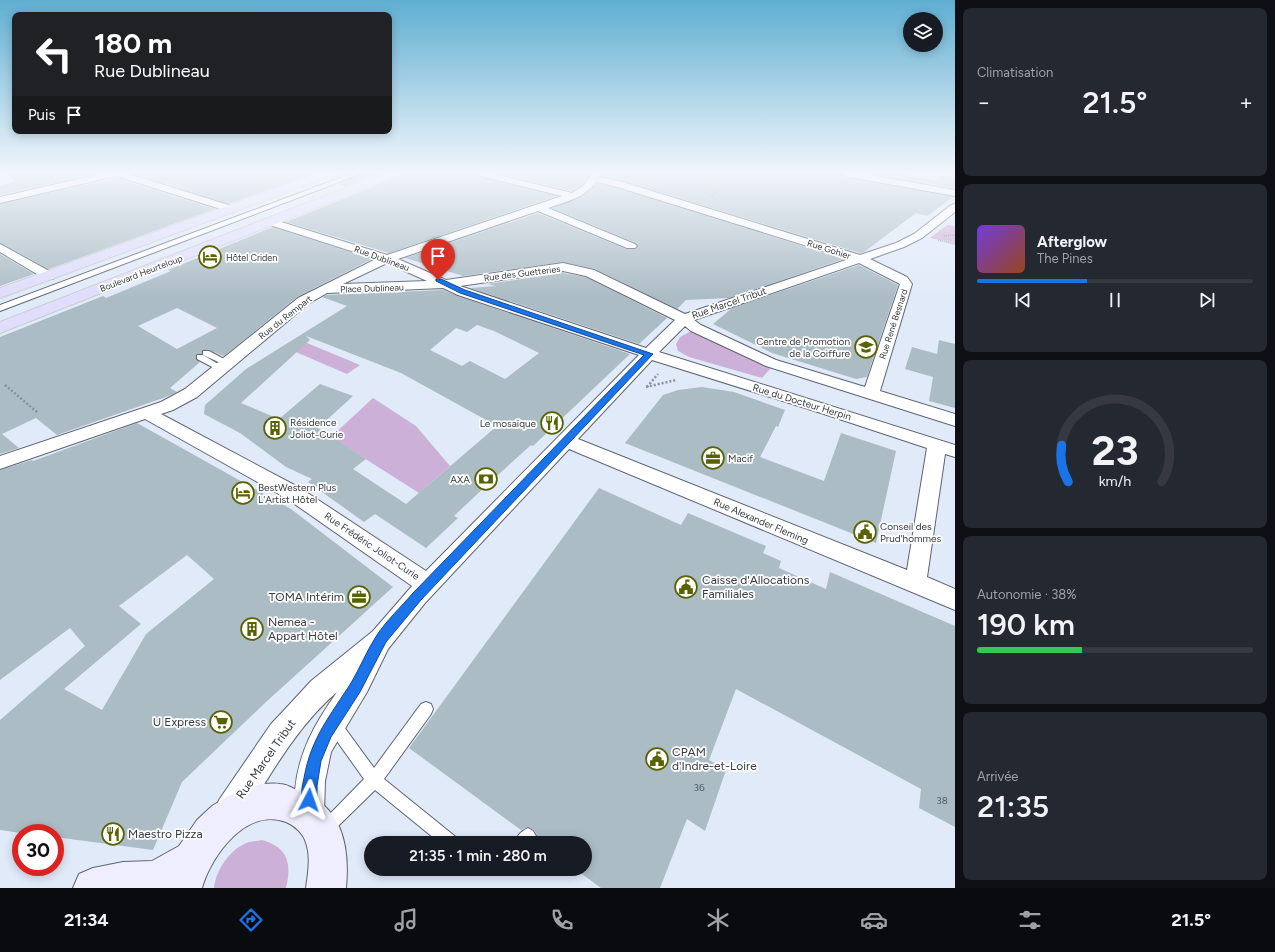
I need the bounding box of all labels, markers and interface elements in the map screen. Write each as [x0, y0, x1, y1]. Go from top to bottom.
map controls [903, 12, 943, 52]
button: layers [903, 12, 943, 52]
text: 180 m [94, 26, 172, 60]
icon: left [28, 28, 80, 80]
text: Rue Dublineau [94, 60, 210, 82]
text: Climatisation [977, 65, 1053, 80]
text: 21.5° [1082, 84, 1148, 121]
text: − [977, 89, 991, 116]
text: + [1239, 89, 1253, 116]
icon: arrive [63, 104, 85, 126]
text: Puis [28, 106, 55, 124]
text: Afterglow [1037, 233, 1107, 251]
street label: Rue Gohier [806, 237, 852, 261]
pin [421, 239, 455, 280]
street label: Rue Dublineau [353, 243, 411, 273]
hotel icon: Hôtel Criden [197, 244, 223, 270]
icon: arrive [427, 245, 449, 267]
text: The Pines [1037, 251, 1093, 266]
street label: Boulevard Heurteloup [98, 252, 184, 294]
place label: Hôtel Criden [226, 252, 277, 263]
street label: Rue des Guetteries [483, 263, 561, 283]
street label: Place Dublineau [340, 281, 404, 295]
street label: Rue Marcel Tribut [690, 284, 768, 322]
street label: Rue René Besnard [876, 288, 910, 360]
icon: previous [1012, 289, 1034, 311]
icon: pause [1104, 289, 1126, 311]
icon: next [1196, 289, 1218, 311]
street label: Rue du Rempart [256, 292, 314, 341]
school or university icon: Centre de Promotion de la Coiffure [853, 334, 879, 360]
place label: Centre de Promotion de la Coiffure [756, 335, 851, 360]
street label: Rue du Docteur Herpin [751, 381, 853, 423]
restaurant icon: Le mosaïque [539, 410, 565, 436]
building icon: Résidence Joliot-Curie [262, 415, 288, 441]
place label: Résidence Joliot-Curie [290, 416, 344, 441]
place label: Le mosaïque [480, 417, 537, 430]
text: 23 [1091, 425, 1139, 475]
office icon: Macif [700, 445, 726, 471]
place label: Macif [728, 452, 753, 465]
bank icon: AXA [473, 466, 499, 492]
text: km/h [1099, 472, 1131, 490]
place label: AXA [450, 473, 470, 486]
hotel icon: BestWestern Plus L'Artist Hôtel [230, 480, 256, 506]
place label: BestWestern Plus L'Artist Hôtel [258, 481, 337, 506]
street label: Rue Alexander Fleming [711, 495, 811, 547]
street label: Rue Frédéric Joliot-Curie [322, 509, 423, 583]
public building icon: Conseil des Prud'hommes [852, 519, 878, 545]
place label: Conseil des Prud'hommes [880, 520, 941, 545]
place label: Caisse d'Allocations Familiales [702, 573, 810, 601]
public building icon: Caisse d'Allocations Familiales [673, 574, 699, 600]
office icon: TOMA Intérim [346, 584, 372, 610]
text: Autonomie · 38% [977, 587, 1076, 602]
place label: TOMA Intérim [269, 590, 344, 604]
text: 190 km [977, 606, 1075, 643]
place label: Nemea - Appart Hôtel [268, 615, 338, 643]
building icon: Nemea - Appart Hôtel [239, 616, 265, 642]
supermarket icon: U Express [208, 709, 234, 735]
place label: U Express [153, 715, 206, 729]
street label: Rue Marcel Tribut [233, 716, 299, 801]
place label: CPAM d'Indre-et-Loire [672, 745, 757, 773]
public building icon: CPAM d'Indre-et-Loire [644, 746, 670, 772]
text: Arrivée [977, 769, 1018, 784]
position arrow [288, 779, 330, 821]
house number: 36 [693, 781, 705, 794]
text: 21:35 [977, 788, 1049, 825]
house number: 38 [936, 794, 948, 807]
restaurant icon: Maestro Pizza [100, 821, 126, 847]
speed limit sign: 30 [12, 824, 64, 876]
place label: Maestro Pizza [128, 827, 203, 841]
text: 21:35 · 1 min · 280 m [409, 847, 547, 865]
icon: directions [237, 906, 265, 934]
icon: music [392, 906, 420, 934]
icon: phone [548, 906, 576, 934]
icon: climate [704, 906, 732, 934]
icon: car [860, 906, 888, 934]
icon: filters [1016, 906, 1044, 934]
text: 21:34 [64, 909, 109, 931]
text: 21.5° [1171, 909, 1211, 931]

